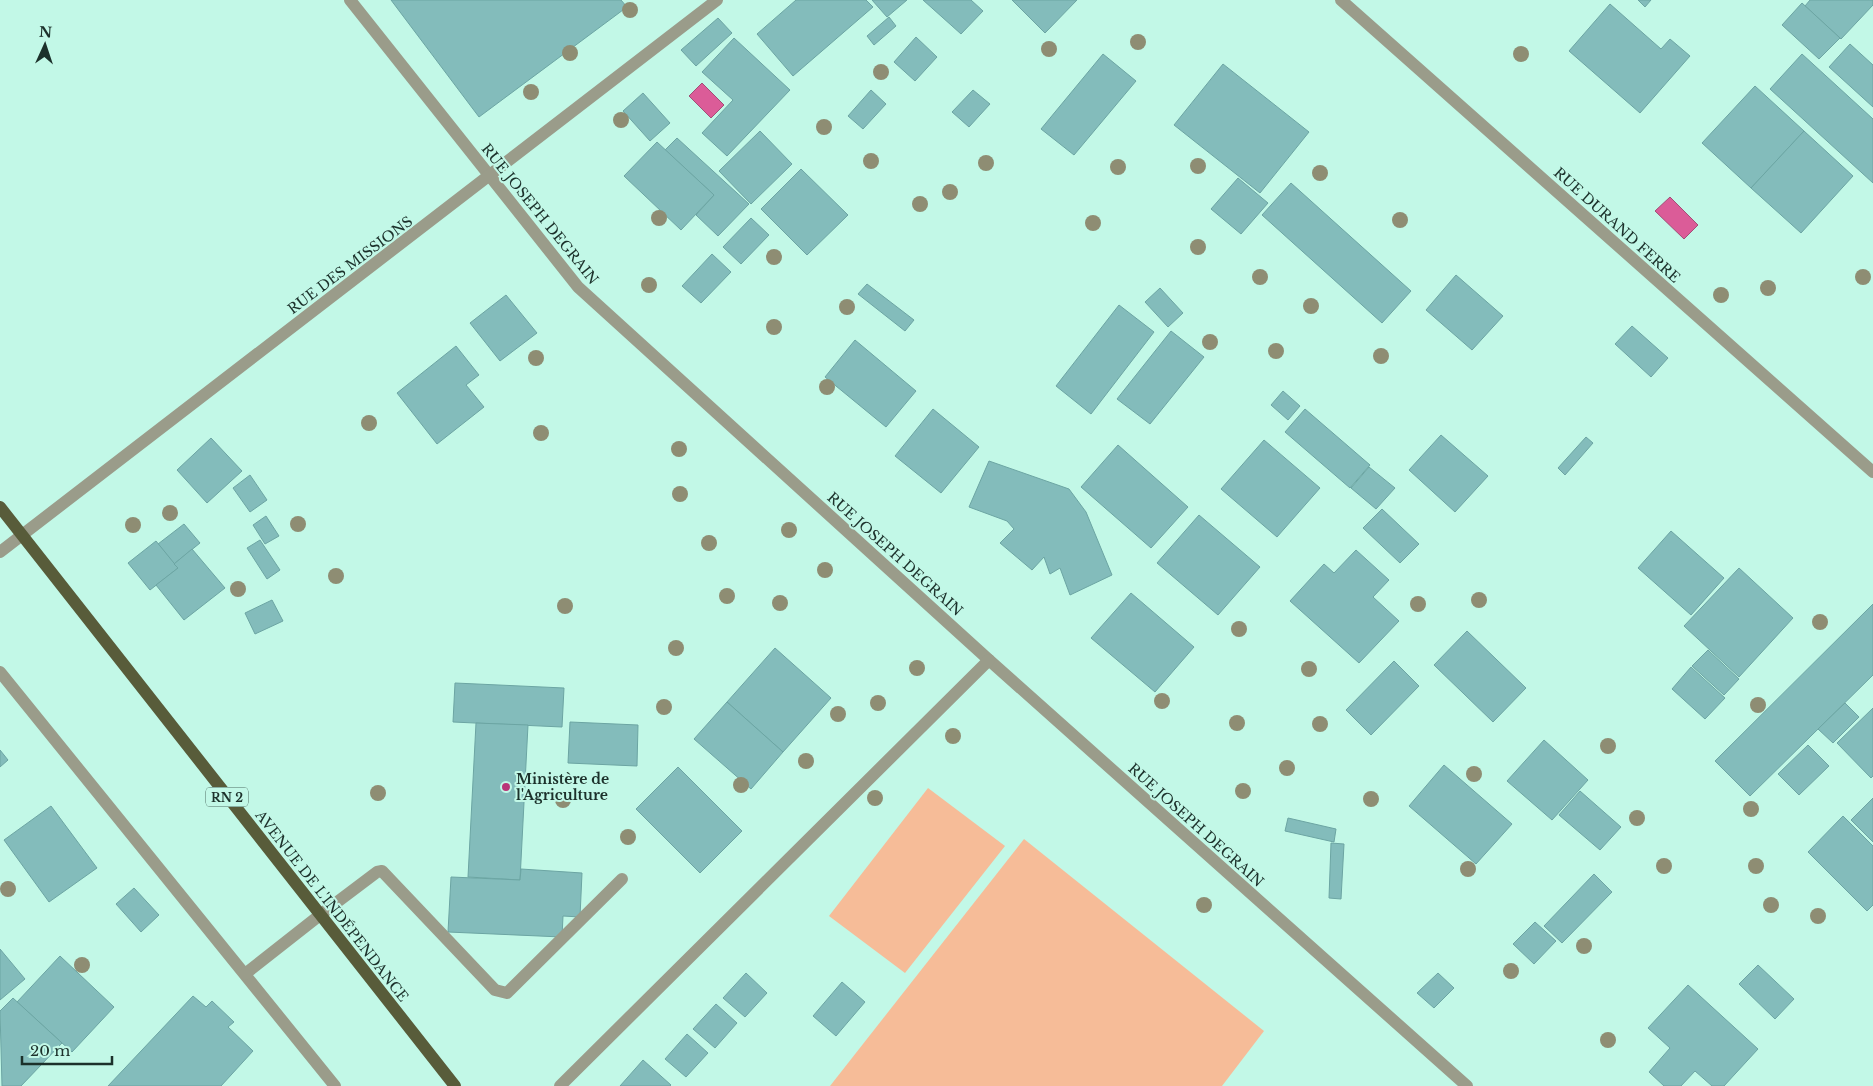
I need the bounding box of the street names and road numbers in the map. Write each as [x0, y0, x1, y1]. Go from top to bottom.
street label: RUE JOSEPH DEGRAIN [478, 140, 603, 288]
street label: RUE DURAND FERRE [1550, 163, 1684, 287]
street label: RUE DES MISSIONS [284, 212, 416, 318]
street label: RUE JOSEPH DEGRAIN [824, 488, 967, 620]
street label: RUE JOSEPH DEGRAIN [1125, 759, 1268, 891]
road number: RN 2 [206, 788, 248, 806]
street label: AVENUE DE L'INDÉPENDANCE [251, 806, 412, 1005]

